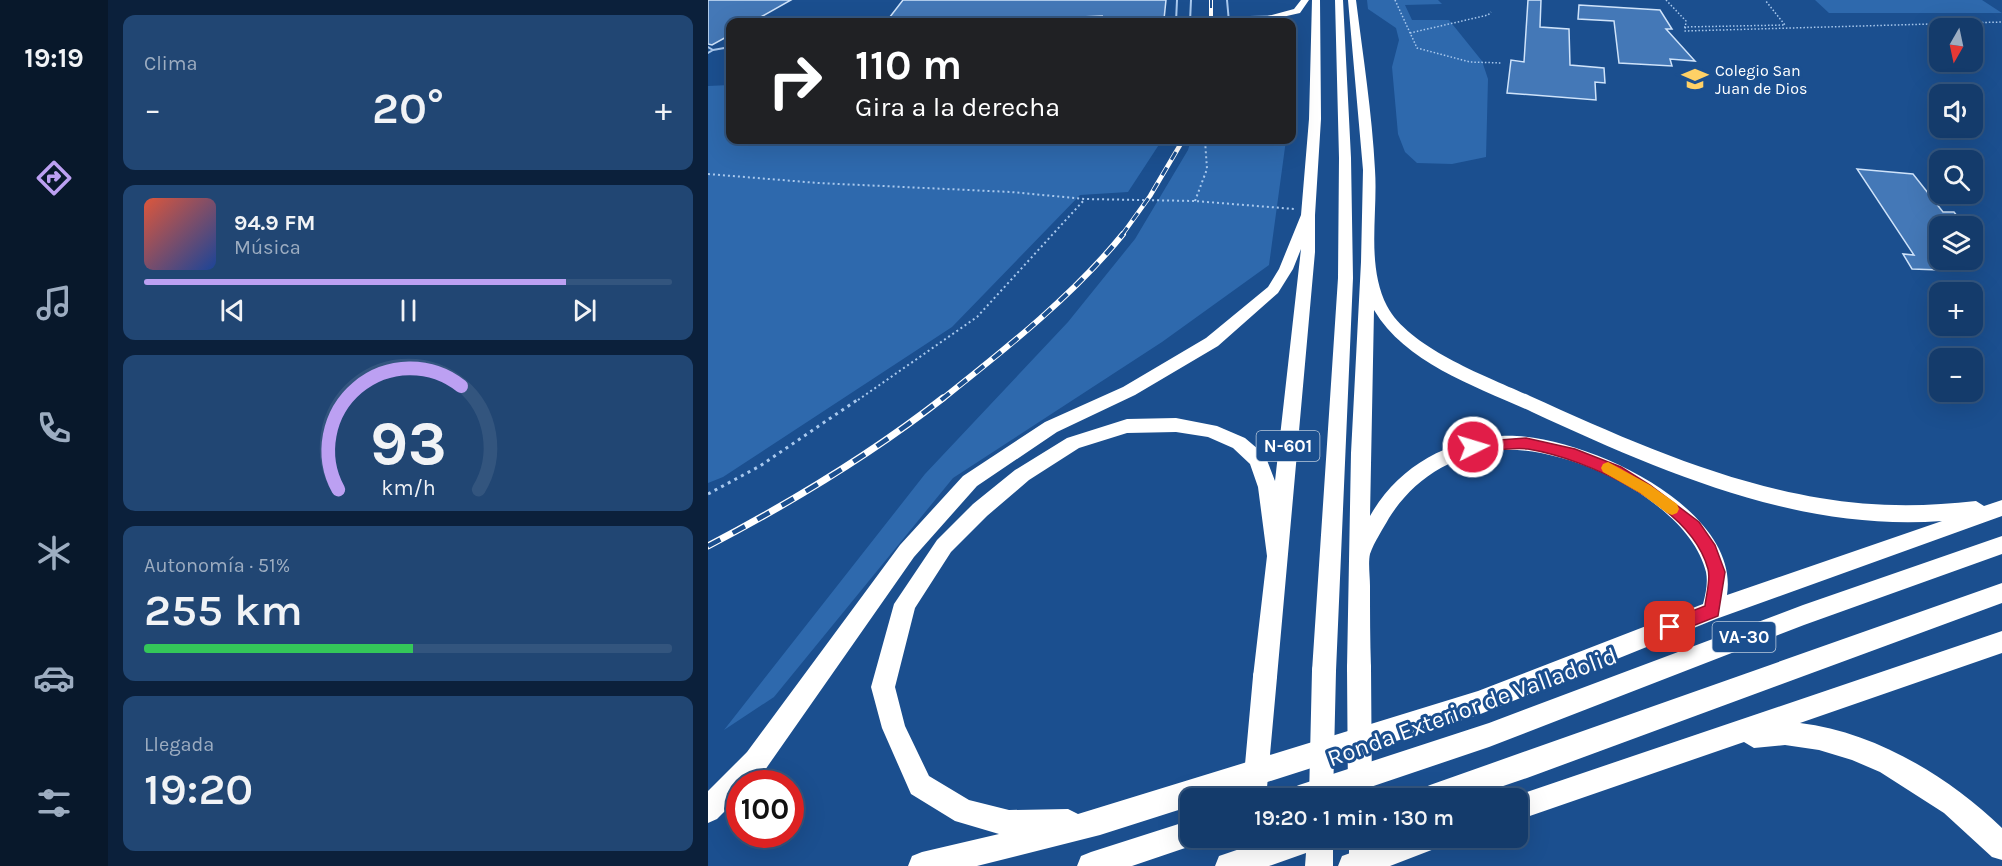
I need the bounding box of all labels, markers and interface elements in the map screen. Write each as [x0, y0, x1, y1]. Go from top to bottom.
north arrow [1929, 18, 1983, 72]
map controls [1929, 18, 1983, 402]
text: 110 m [855, 40, 962, 90]
text: 19:19 [24, 42, 84, 74]
icon: right [756, 42, 834, 120]
text: Clima [144, 52, 198, 75]
place label: Colegio San Juan de Dios [1715, 61, 1807, 98]
school or university icon: Colegio San Juan de Dios [1680, 64, 1710, 94]
text: 20° [372, 82, 444, 134]
button: sound [1929, 84, 1983, 138]
text: − [144, 90, 161, 128]
text: + [655, 90, 672, 128]
text: Gira a la derecha [855, 91, 1060, 123]
button: search [1929, 150, 1983, 204]
icon: directions [33, 157, 75, 199]
text: 94.9 FM [234, 210, 316, 236]
button: layers [1929, 216, 1983, 270]
text: Música [234, 236, 301, 259]
icon: music [33, 282, 75, 324]
button: + [1929, 282, 1983, 336]
icon: previous [216, 294, 249, 327]
icon: pause [392, 294, 425, 327]
icon: next [568, 294, 601, 327]
button: − [1929, 348, 1983, 402]
icon: phone [33, 407, 75, 449]
text: 93 [370, 407, 446, 480]
position arrow [1441, 415, 1505, 479]
road number: N-601 [1256, 431, 1320, 461]
text: km/h [381, 475, 435, 500]
icon: climate [33, 532, 75, 574]
text: Autonomía · 51% [144, 554, 290, 577]
text: 255 km [144, 584, 303, 636]
pin [1644, 601, 1695, 652]
icon: arrive [1653, 610, 1686, 643]
road number: VA-30 [1712, 622, 1776, 652]
street label: Ronda Exterior de Valladolid [1323, 641, 1621, 773]
icon: car [33, 657, 75, 699]
text: Llegada [144, 733, 214, 756]
text: 19:20 [144, 763, 253, 815]
speed limit sign: 100 [726, 770, 804, 848]
icon: filters [33, 782, 75, 824]
text: 19:20 · 1 min · 130 m [1254, 805, 1454, 831]

